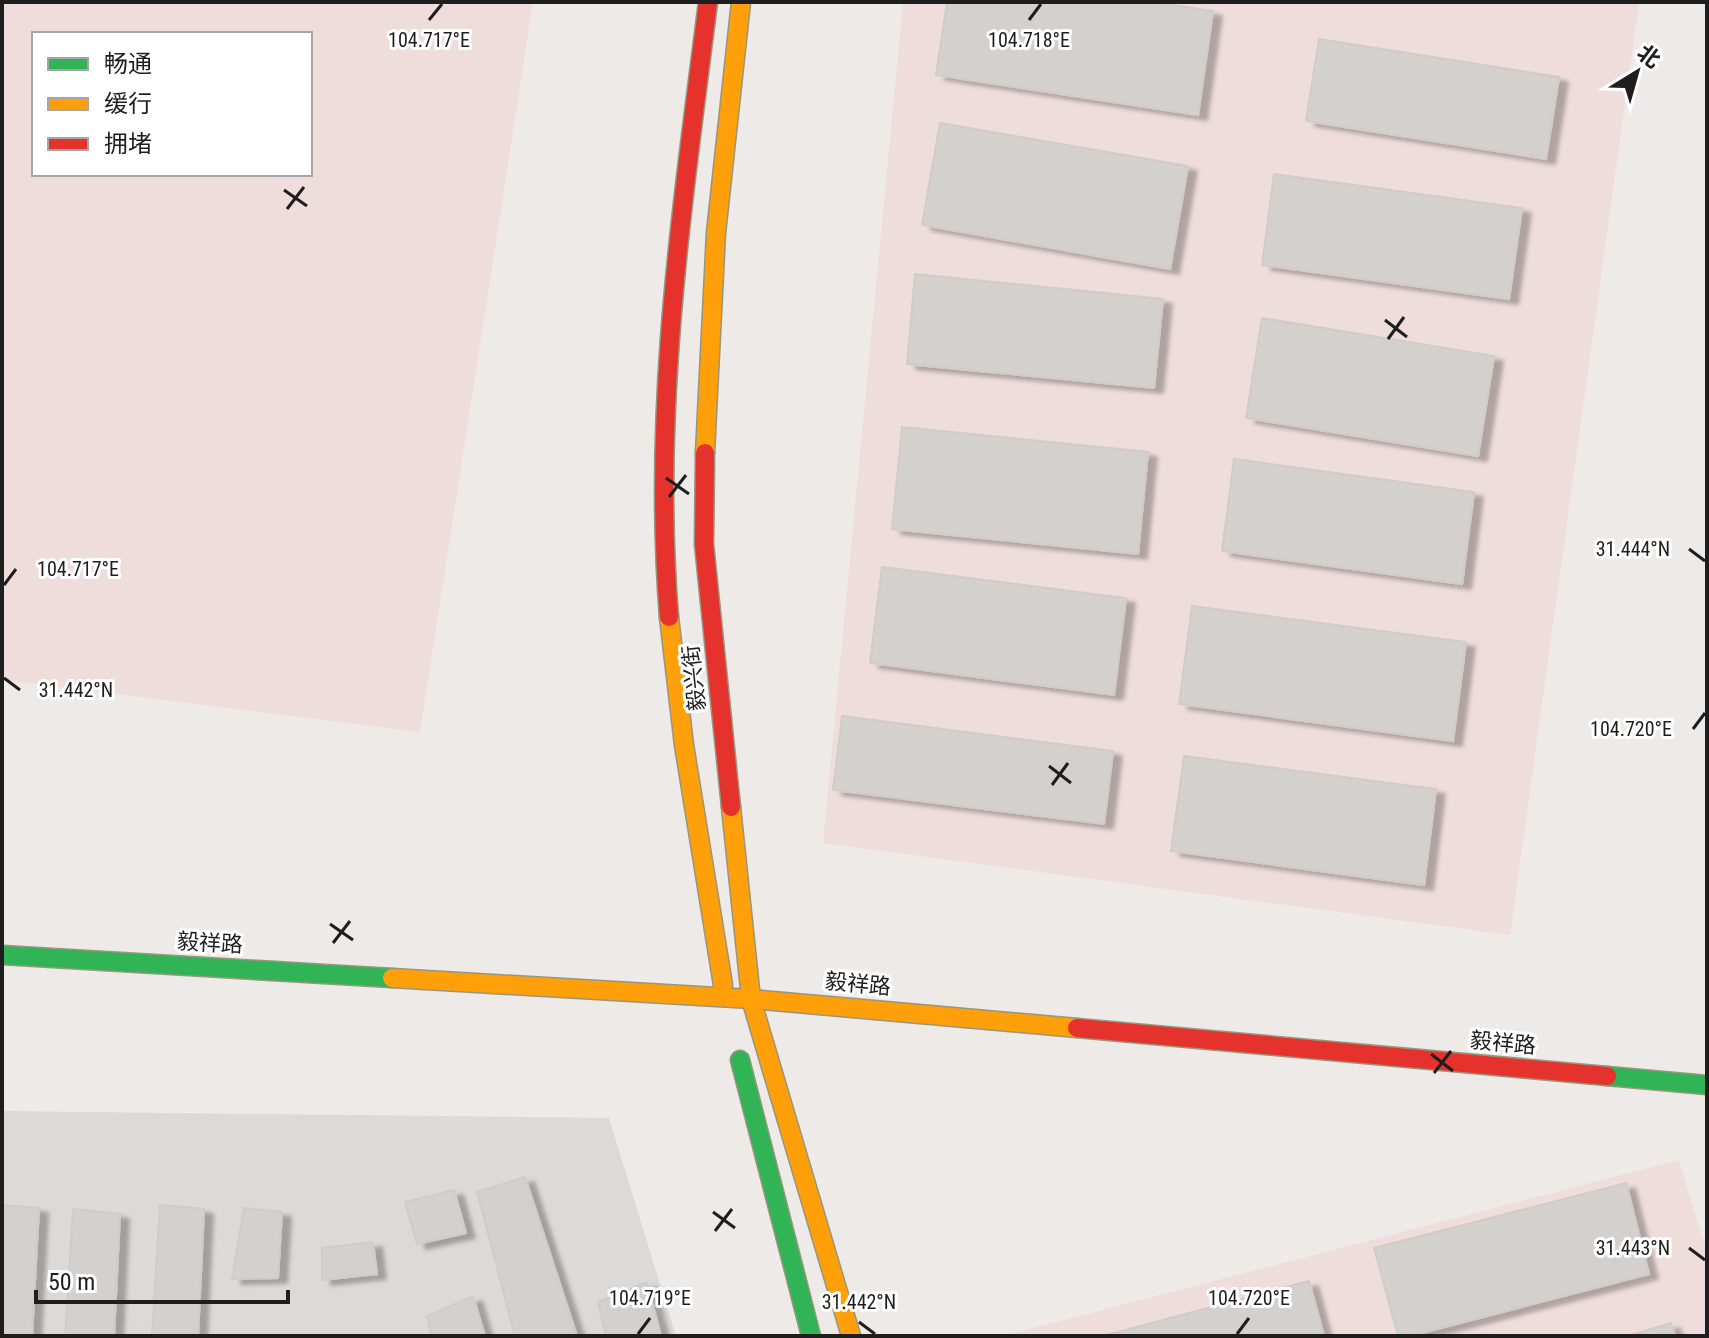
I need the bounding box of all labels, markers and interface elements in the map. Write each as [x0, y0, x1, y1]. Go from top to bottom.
text: 104.717°E [388, 28, 470, 52]
text: 104.718°E [988, 28, 1070, 52]
legend [32, 32, 312, 176]
north arrow [1597, 32, 1677, 112]
text: 北 [1632, 40, 1665, 73]
text: 畅通 [104, 50, 152, 78]
text: 缓行 [104, 90, 152, 118]
text: 拥堵 [104, 130, 152, 158]
text: 31.444°N [1596, 537, 1670, 561]
text: 104.717°E [37, 557, 119, 581]
street label: 毅兴街 [678, 644, 710, 712]
text: 31.442°N [39, 678, 113, 702]
text: 104.720°E [1590, 717, 1672, 741]
street label: 毅祥路 [176, 929, 244, 957]
street label: 毅祥路 [824, 969, 892, 999]
street label: 毅祥路 [1469, 1028, 1537, 1058]
text: 31.443°N [1596, 1236, 1670, 1260]
scale bar [36, 1254, 288, 1304]
text: 50 m [48, 1268, 95, 1296]
text: 104.719°E [609, 1286, 691, 1310]
text: 104.720°E [1208, 1286, 1290, 1310]
text: 31.442°N [822, 1290, 896, 1314]

